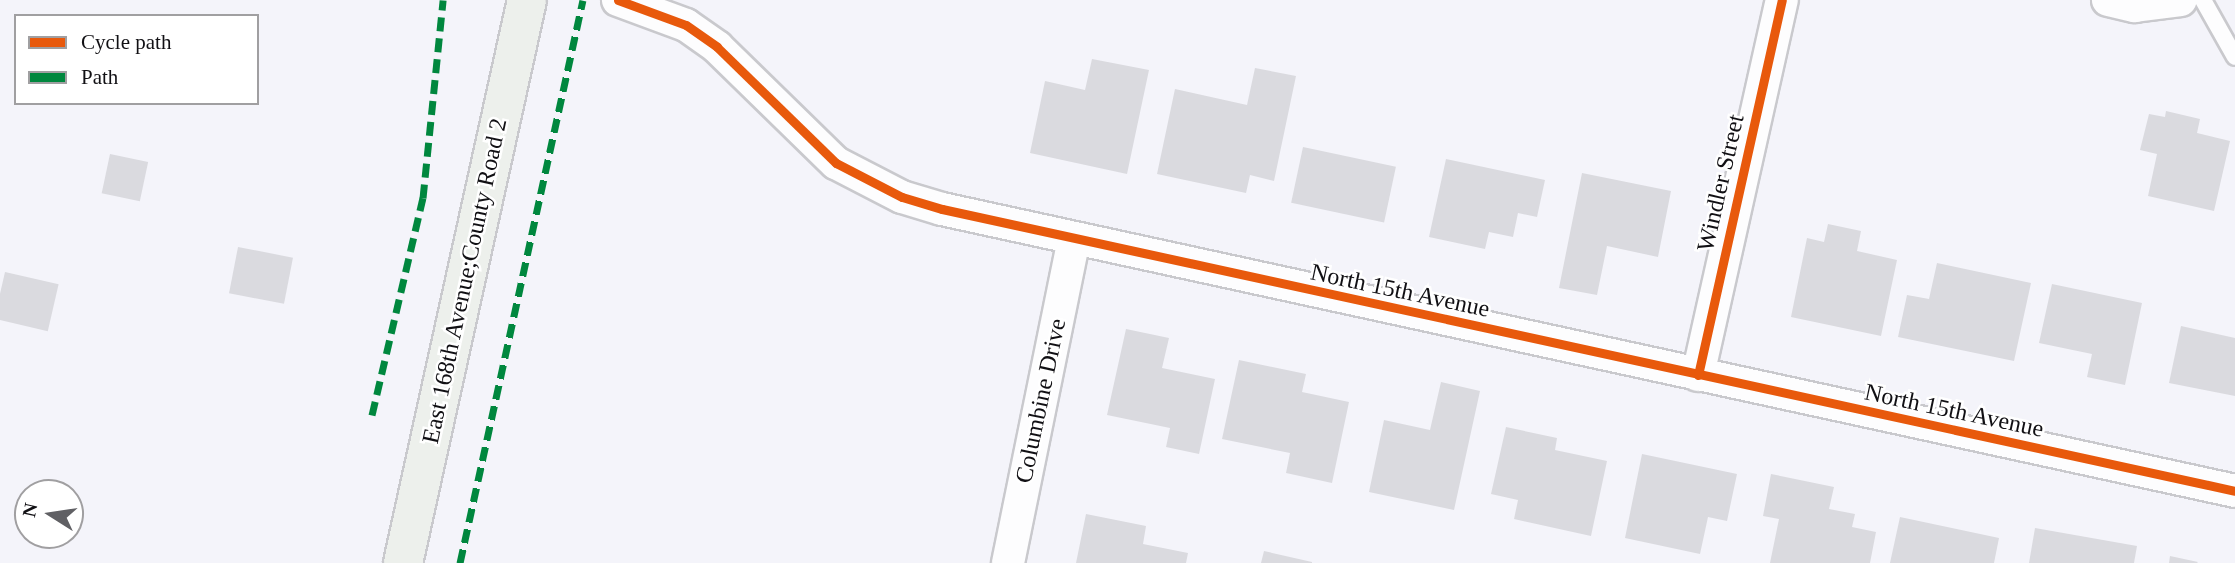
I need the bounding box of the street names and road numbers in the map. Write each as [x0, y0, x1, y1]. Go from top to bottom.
street label: Windler Street [1691, 112, 1751, 254]
street label: East 168th Avenue;County Road 2 [416, 115, 514, 447]
street label: North 15th Avenue [1307, 258, 1493, 324]
street label: Columbine Drive [1010, 316, 1072, 486]
street label: North 15th Avenue [1861, 378, 2047, 444]

